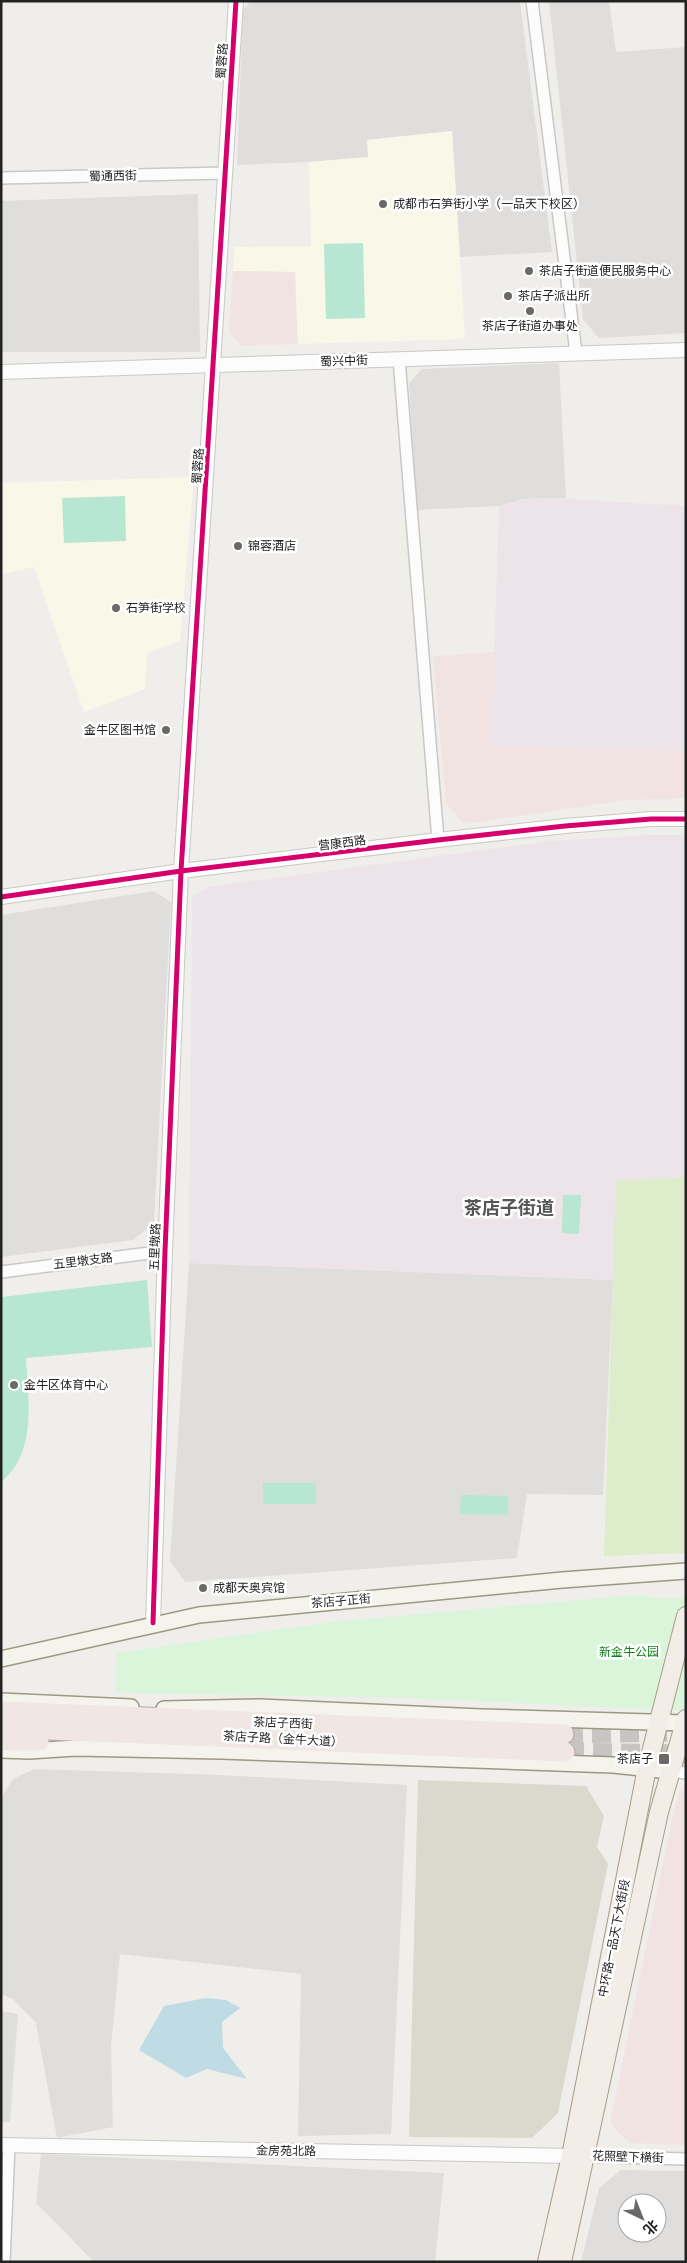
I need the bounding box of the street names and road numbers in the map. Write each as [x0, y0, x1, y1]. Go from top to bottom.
street label: 蜀蓉路 [214, 43, 229, 79]
street label: 蜀通西街 [89, 169, 137, 182]
street label: 蜀兴中街 [320, 353, 368, 368]
street label: 蜀蓉路 [190, 448, 205, 484]
street label: 营康西路 [317, 833, 367, 852]
street label: 五里墩路 [147, 1223, 162, 1271]
street label: 五里墩支路 [52, 1250, 114, 1271]
street label: 茶店子正街 [310, 1591, 371, 1610]
street label: 茶店子西街 [253, 1715, 313, 1730]
street label: 茶店子路（金牛大道） [223, 1729, 343, 1748]
street label: 中环路一品天下大街段 [596, 1878, 631, 1998]
street label: 金房苑北路 [256, 2143, 316, 2158]
street label: 花照壁下横街 [592, 2149, 664, 2164]

